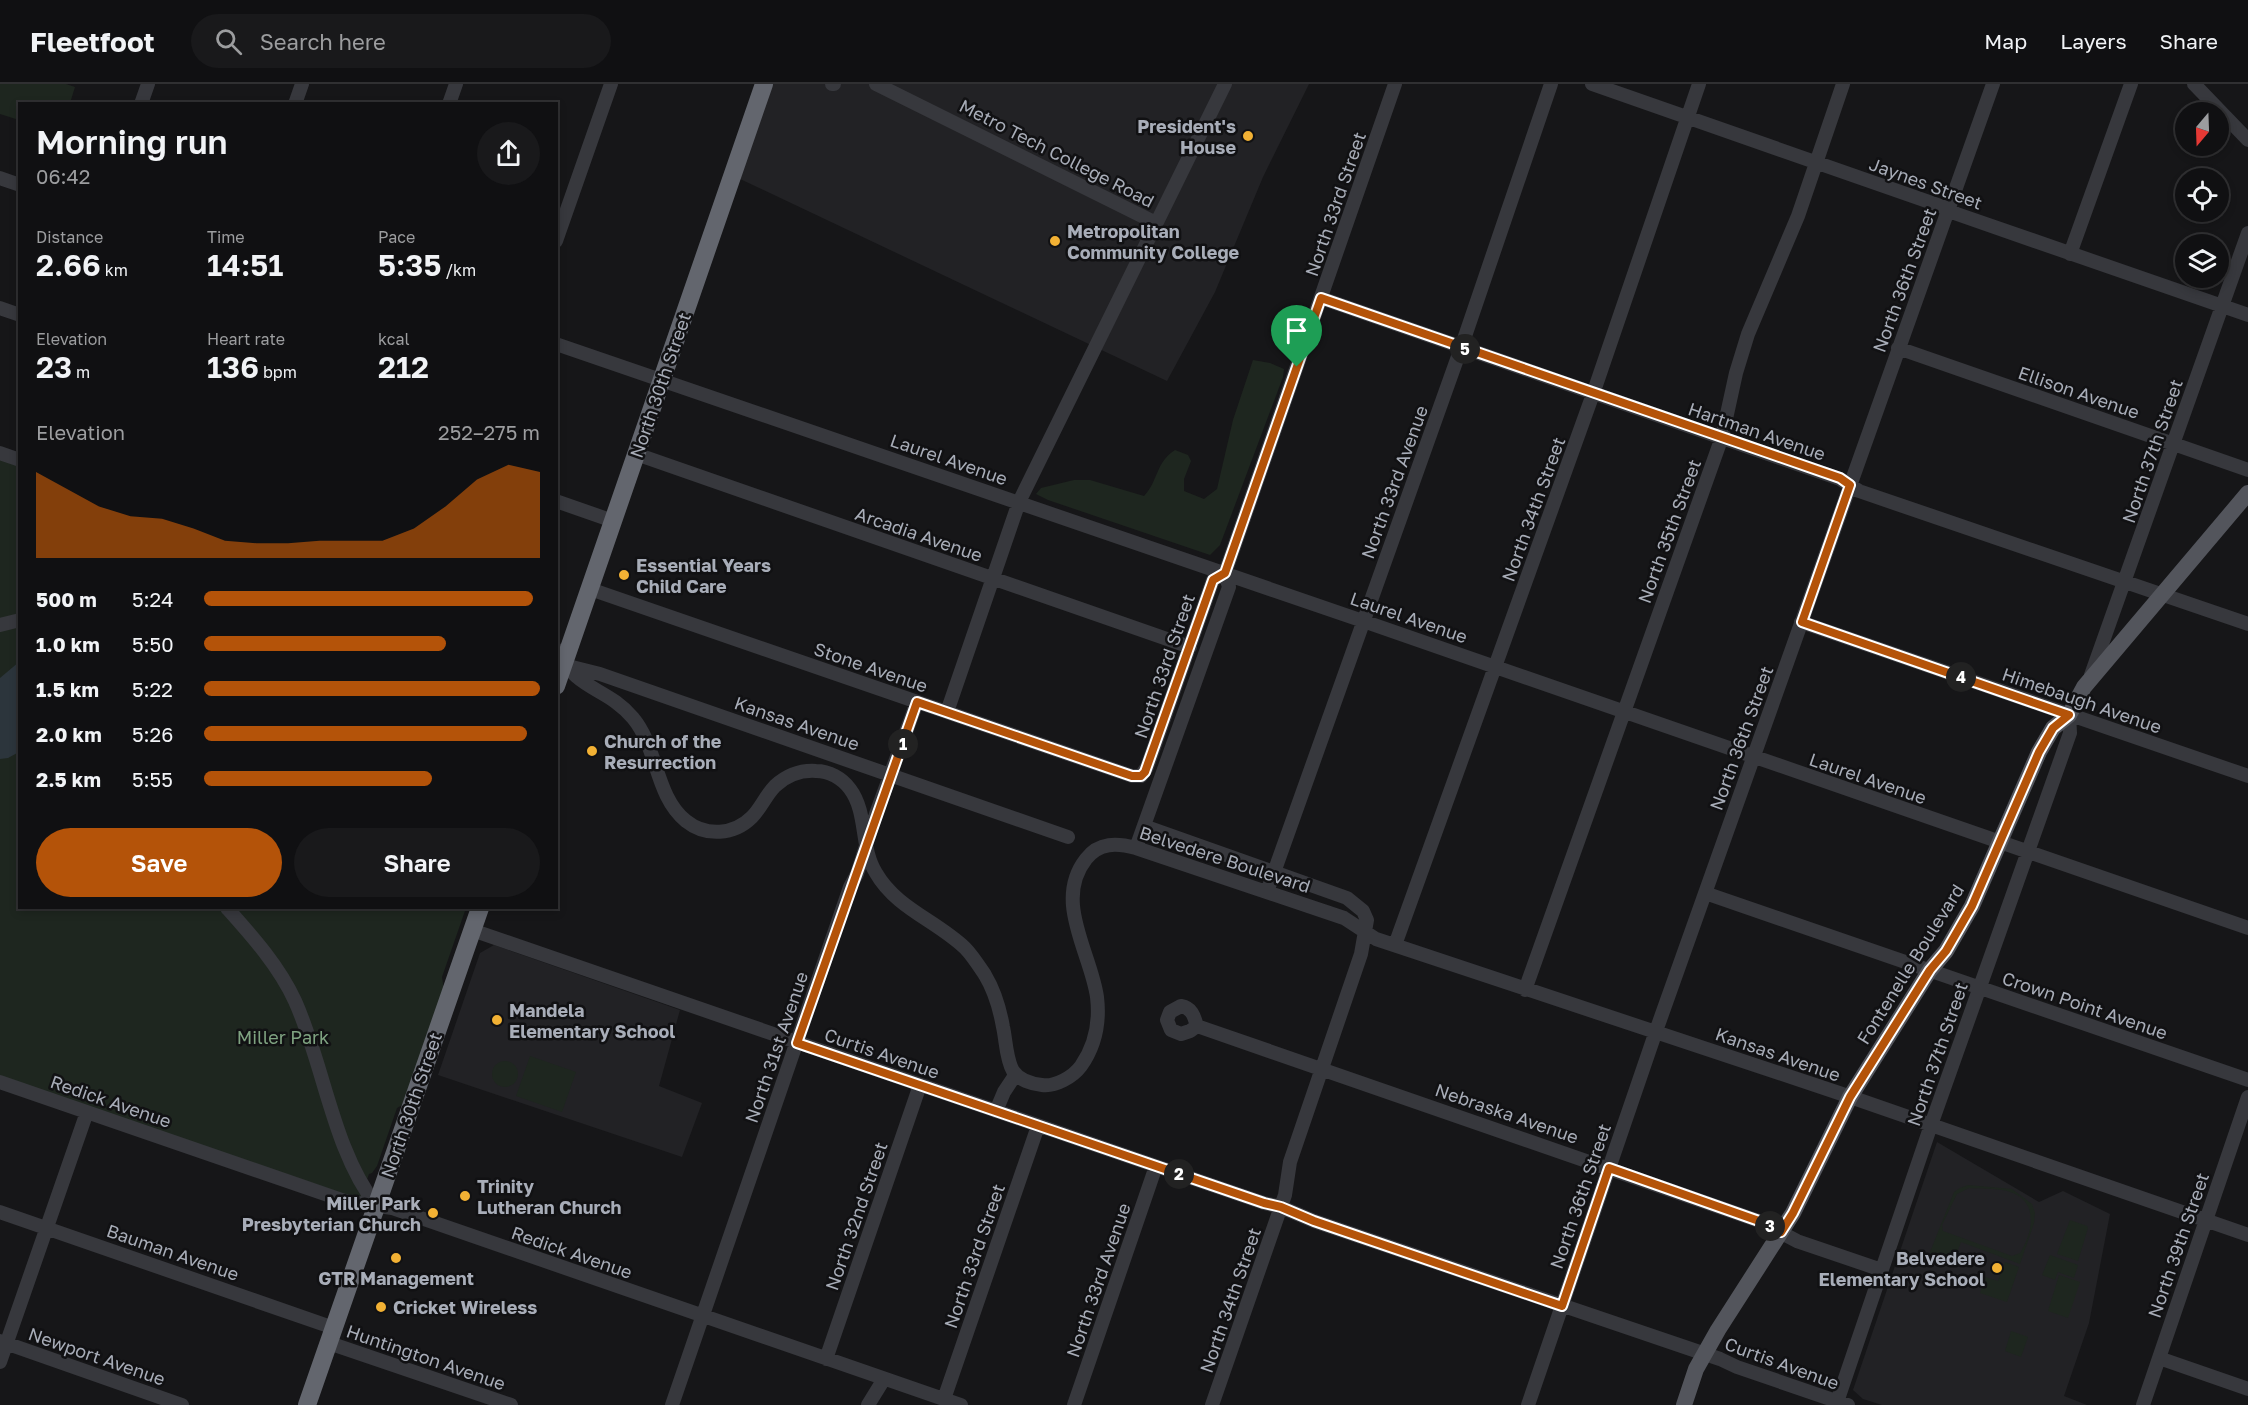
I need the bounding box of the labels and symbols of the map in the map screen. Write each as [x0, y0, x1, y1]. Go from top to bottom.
street label: Metro Tech College Road [956, 94, 1158, 212]
north arrow [2175, 102, 2229, 156]
place label: President's House [1137, 115, 1236, 158]
marker: President's House [1241, 129, 1255, 143]
street label: North 33rd Street [1300, 129, 1370, 279]
street label: Jaynes Street [1866, 152, 1986, 214]
street label: North 36th Street [1868, 205, 1940, 355]
place label: Metropolitan Community College [1067, 220, 1240, 263]
marker: Metropolitan Community College [1048, 234, 1062, 248]
pin [1271, 305, 1322, 367]
street label: North 30th Street [625, 309, 695, 461]
pin: 5 [1450, 334, 1480, 364]
street label: Ellison Avenue [2015, 361, 2143, 423]
street label: North 37th Street [2117, 376, 2187, 526]
street label: Hartman Avenue [1686, 397, 1828, 465]
street label: North 33rd Avenue [1356, 402, 1432, 562]
street label: Laurel Avenue [887, 429, 1011, 489]
street label: North 34th Street [1497, 434, 1569, 584]
street label: North 35th Street [1633, 456, 1705, 606]
street label: Arcadia Avenue [853, 502, 985, 566]
place label: Essential Years Child Care [636, 554, 771, 597]
marker: Essential Years Child Care [617, 568, 631, 582]
street label: Laurel Avenue [1347, 587, 1471, 647]
street label: North 33rd Street [1129, 591, 1199, 741]
street label: Stone Avenue [811, 637, 931, 697]
pin: 4 [1946, 662, 1976, 692]
street label: Himebaugh Avenue [1999, 662, 2165, 738]
street label: North 36th Street [1705, 663, 1777, 813]
street label: Kansas Avenue [732, 691, 862, 755]
pin: 1 [888, 729, 918, 759]
place label: Church of the Resurrection [604, 730, 722, 773]
marker: Church of the Resurrection [585, 744, 599, 758]
street label: Laurel Avenue [1806, 748, 1930, 808]
street label: Belvedere Boulevard [1137, 821, 1313, 897]
street label: Fontenelle Boulevard [1852, 880, 1968, 1048]
street label: Crown Point Avenue [2000, 966, 2170, 1044]
street label: North 31st Avenue [740, 968, 812, 1126]
street label: North 37th Street [1902, 979, 1972, 1129]
place label: Mandela Elementary School [509, 999, 675, 1042]
marker: Mandela Elementary School [490, 1013, 504, 1027]
street label: Kansas Avenue [1713, 1022, 1843, 1086]
street label: Curtis Avenue [822, 1023, 942, 1083]
park label: Miller Park [237, 1026, 329, 1048]
street label: North 30th Street [376, 1029, 446, 1181]
street label: Redick Avenue [48, 1070, 174, 1132]
street label: Nebraska Avenue [1433, 1078, 1581, 1148]
street label: North 36th Street [1545, 1121, 1615, 1271]
street label: North 32nd Street [820, 1139, 892, 1293]
pin: 2 [1164, 1159, 1194, 1189]
street label: North 39th Street [2143, 1170, 2213, 1320]
place label: Trinity Lutheran Church [477, 1175, 622, 1218]
street label: North 33rd Street [939, 1181, 1009, 1331]
marker: Trinity Lutheran Church [458, 1189, 472, 1203]
place label: Miller Park Presbyterian Church [242, 1192, 422, 1235]
street label: North 33rd Avenue [1061, 1200, 1135, 1360]
marker: Miller Park Presbyterian Church [426, 1206, 440, 1220]
pin: 3 [1755, 1211, 1785, 1241]
street label: Bauman Avenue [104, 1219, 242, 1285]
street label: Redick Avenue [509, 1221, 635, 1283]
street label: North 34th Street [1195, 1224, 1265, 1376]
place label: Belvedere Elementary School [1819, 1247, 1985, 1290]
marker: GTR Management [389, 1251, 403, 1265]
marker: Belvedere Elementary School [1990, 1261, 2004, 1275]
place label: GTR Management [318, 1267, 474, 1289]
place label: Cricket Wireless [393, 1296, 537, 1318]
marker: Cricket Wireless [374, 1300, 388, 1314]
street label: Huntington Avenue [344, 1319, 508, 1395]
street label: Newport Avenue [26, 1322, 168, 1390]
street label: Curtis Avenue [1722, 1332, 1842, 1394]

